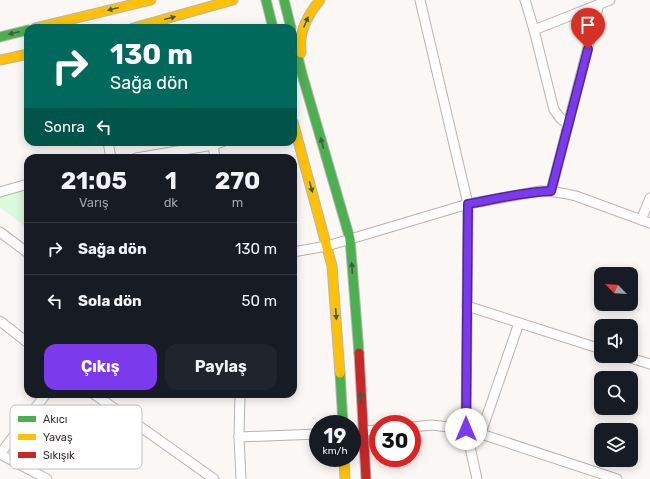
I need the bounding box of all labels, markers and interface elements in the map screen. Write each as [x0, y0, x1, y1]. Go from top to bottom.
one-way arrow [106, 7, 119, 13]
pin [571, 8, 605, 49]
one-way arrow [164, 14, 176, 20]
icon: arrive [577, 14, 599, 36]
one-way arrow [304, 16, 310, 28]
one-way arrow [8, 31, 20, 37]
text: 130 m [110, 38, 193, 71]
icon: right [44, 40, 96, 92]
text: Sağa dön [110, 72, 188, 94]
icon: left [93, 116, 115, 138]
text: Sonra [44, 118, 85, 136]
one-way arrow [319, 136, 325, 148]
text: 21:05 [61, 167, 127, 195]
text: 1 [165, 167, 177, 195]
text: 270 [215, 167, 260, 195]
one-way arrow [308, 181, 314, 193]
text: Varış [79, 195, 109, 210]
text: dk [164, 195, 178, 210]
text: m [232, 195, 243, 210]
icon: right [44, 238, 66, 260]
text: Sağa dön [78, 240, 147, 258]
text: 130 m [235, 240, 277, 258]
one-way arrow [349, 262, 356, 274]
north arrow [594, 267, 638, 311]
map controls [594, 267, 638, 467]
icon: left [44, 290, 66, 312]
text: Sola dön [78, 292, 142, 310]
text: 50 m [242, 292, 277, 310]
one-way arrow [332, 308, 339, 320]
button: sound [594, 319, 638, 363]
button: Çıkış [44, 344, 157, 390]
button: Paylaş [165, 344, 277, 390]
button: search [594, 371, 638, 415]
one-way arrow [358, 391, 364, 404]
legend [10, 405, 142, 469]
position arrow [445, 408, 487, 450]
text: Akıcı [43, 413, 67, 426]
speed limit sign: 30 [369, 415, 421, 467]
button: layers [594, 423, 638, 467]
text: 19 [324, 424, 346, 448]
text: Yavaş [43, 431, 73, 444]
text: km/h [323, 445, 347, 457]
text: Sıkışık [43, 449, 75, 462]

